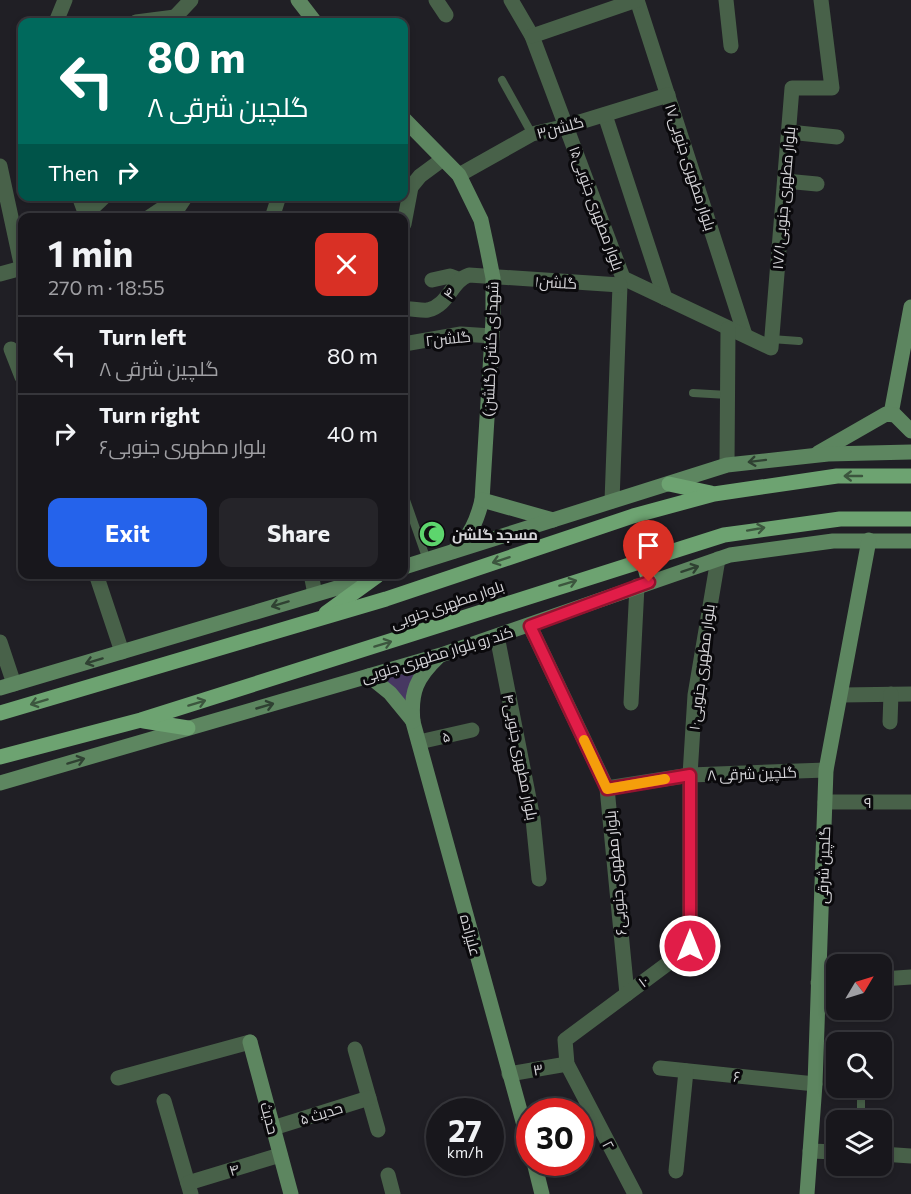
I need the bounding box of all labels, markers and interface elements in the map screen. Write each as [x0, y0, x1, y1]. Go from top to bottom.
text: 80 m [147, 30, 246, 82]
icon: left [48, 42, 126, 120]
text: ۸ گلچین شرقی [147, 90, 309, 123]
street label: بلوار مطهری جنوبی۱۷ [660, 101, 720, 233]
street label: گلشن۳ [534, 112, 586, 144]
street label: بلوار مطهری جنوبی۱۷/۱ [768, 126, 800, 271]
street label: بلوار مطهری جنوبی۱۵ [564, 143, 628, 273]
icon: right [111, 156, 144, 189]
text: Then [48, 159, 99, 186]
text: 1 min [48, 230, 133, 274]
button: close [315, 233, 378, 296]
street label: گلشن۱ [534, 272, 578, 294]
text: 270 m · 18:55 [48, 275, 165, 299]
street label: شهدای کشن (گلشن) [479, 281, 503, 417]
street label: ۴ [439, 284, 459, 302]
text: Turn left [99, 323, 186, 350]
street label: گلشن۲ [424, 327, 472, 351]
icon: left [48, 339, 81, 372]
text: 80 m [327, 342, 378, 369]
text: ۸ گلچین شرقی [99, 356, 219, 380]
text: Turn right [99, 401, 200, 428]
icon: right [48, 417, 81, 450]
text: 40 m [327, 420, 378, 447]
text: بلوار مطهری جنوبی۶ [99, 434, 266, 458]
one-way arrow [748, 455, 768, 466]
one-way arrow [843, 470, 863, 482]
button: Exit [48, 498, 207, 567]
button: Share [219, 498, 378, 567]
mosque icon: مسجد گلشن [417, 519, 447, 549]
pin [623, 520, 674, 582]
one-way arrow [745, 524, 765, 535]
place label: مسجد گلشن [452, 525, 538, 544]
icon: arrive [632, 529, 665, 562]
one-way arrow [492, 556, 511, 567]
one-way arrow [680, 562, 699, 573]
street label: بلوار مطهری جنوبی [388, 576, 507, 634]
one-way arrow [558, 577, 577, 588]
one-way arrow [271, 599, 290, 610]
street label: بلوار مطهری جنوبی۱۰ [684, 603, 720, 731]
street label: کند رو بلوار مطهری جنوبی [359, 622, 516, 688]
one-way arrow [373, 638, 392, 649]
one-way arrow [84, 656, 103, 667]
street label: بلوار مطهری جنوبی۴ [498, 692, 542, 822]
one-way arrow [30, 697, 49, 708]
one-way arrow [187, 697, 206, 708]
one-way arrow [255, 700, 274, 711]
street label: ۵ [440, 726, 452, 746]
one-way arrow [67, 755, 86, 766]
street label: ۸ گلچین شرقی [707, 762, 797, 786]
street label: ۹ [864, 793, 872, 811]
street label: بلوار مطهری جنوبی۶ [601, 809, 631, 936]
street label: گلچین شرقی [813, 826, 835, 904]
street label: علیزاده [456, 912, 485, 958]
position arrow [658, 914, 722, 978]
north arrow [826, 954, 892, 1020]
map controls [826, 954, 892, 1176]
street label: ۱۰ [634, 971, 652, 991]
button: search [826, 1032, 892, 1098]
street label: ۳ [531, 1059, 545, 1079]
street label: ۶ [732, 1067, 742, 1085]
street label: حدیث ۵ [297, 1098, 345, 1128]
speed limit sign: 30 [516, 1098, 594, 1176]
street label: حدیث [257, 1100, 283, 1136]
button: layers [826, 1110, 892, 1176]
text: 27 [448, 1111, 482, 1148]
street label: ۲ [599, 1137, 619, 1153]
text: km/h [447, 1143, 483, 1161]
street label: ۴ [227, 1159, 241, 1179]

